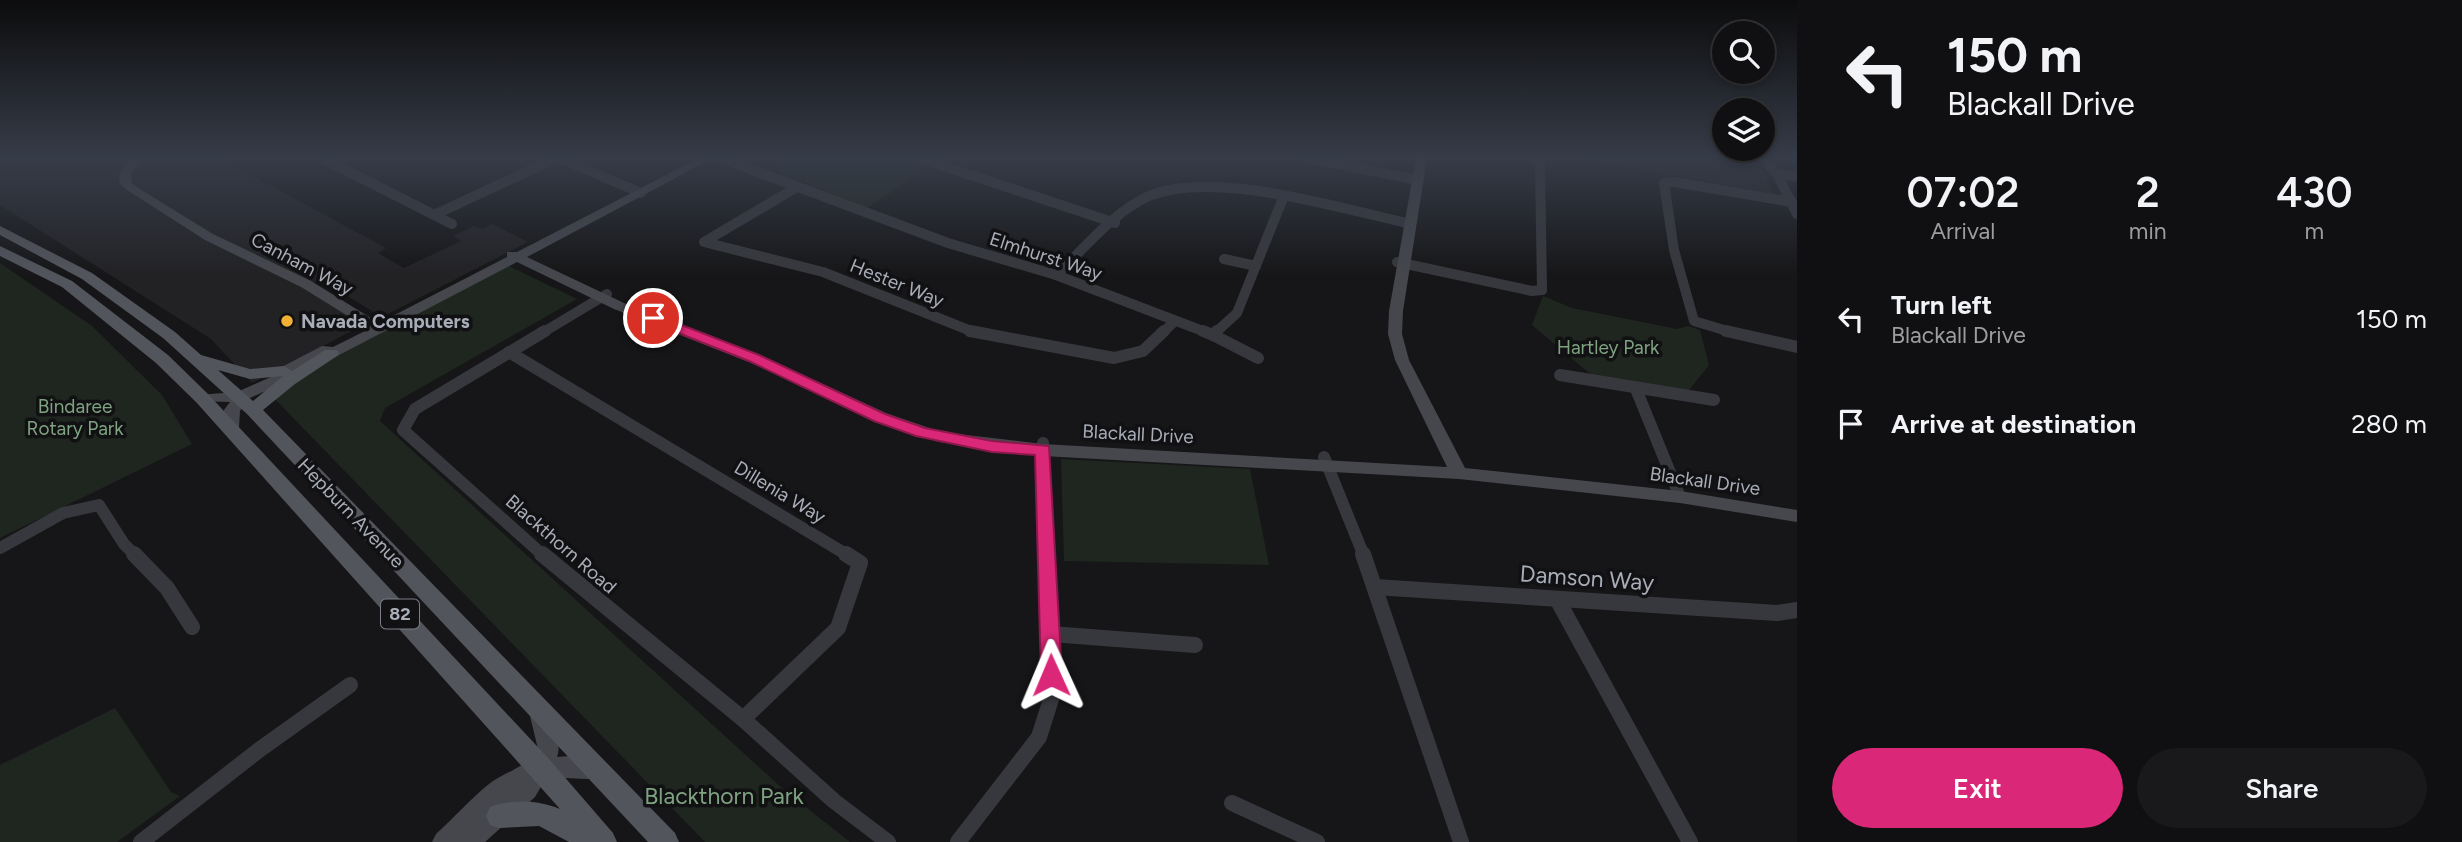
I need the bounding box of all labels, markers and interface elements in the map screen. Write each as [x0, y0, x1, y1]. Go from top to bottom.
map controls [1712, 21, 1775, 161]
button: search [1712, 21, 1775, 84]
text: 150 m [1947, 25, 2082, 84]
icon: left [1832, 28, 1923, 119]
text: Blackall Drive [1947, 85, 2135, 123]
button: layers [1712, 98, 1775, 161]
text: 07:02 [1906, 167, 2019, 218]
text: 2 [2136, 167, 2160, 218]
text: 430 [2276, 167, 2353, 218]
text: Arrival [1930, 217, 1995, 245]
text: min [2129, 217, 2167, 245]
text: m [2304, 217, 2324, 245]
street label: Elmhurst Way [987, 227, 1105, 285]
street label: Canham Way [247, 228, 357, 300]
street label: Hester Way [847, 254, 947, 312]
pin [623, 288, 683, 348]
text: Turn left [1891, 289, 1992, 321]
icon: arrive [634, 299, 672, 337]
icon: left [1832, 300, 1870, 338]
text: 150 m [2356, 303, 2427, 335]
place label: Navada Computers [301, 310, 470, 333]
marker: Navada Computers [279, 313, 295, 329]
text: Blackall Drive [1891, 321, 2026, 349]
park label: Hartley Park [1557, 336, 1660, 359]
park label: Bindaree Rotary Park [27, 395, 124, 440]
icon: arrive [1832, 405, 1870, 443]
text: Arrive at destination [1891, 408, 2136, 440]
text: 280 m [2351, 408, 2427, 440]
street label: Blackall Drive [1082, 420, 1194, 448]
street label: Hepburn Avenue [293, 453, 409, 573]
street label: Dillenia Way [730, 456, 830, 528]
street label: Blackall Drive [1648, 462, 1762, 500]
street label: Blackthorn Road [501, 490, 621, 598]
street label: Damson Way [1519, 559, 1655, 597]
road number: 82 [381, 600, 419, 628]
position arrow [1014, 638, 1088, 712]
button: Exit [1832, 748, 2123, 828]
button: Share [2137, 748, 2427, 828]
park label: Blackthorn Park [644, 782, 805, 810]

